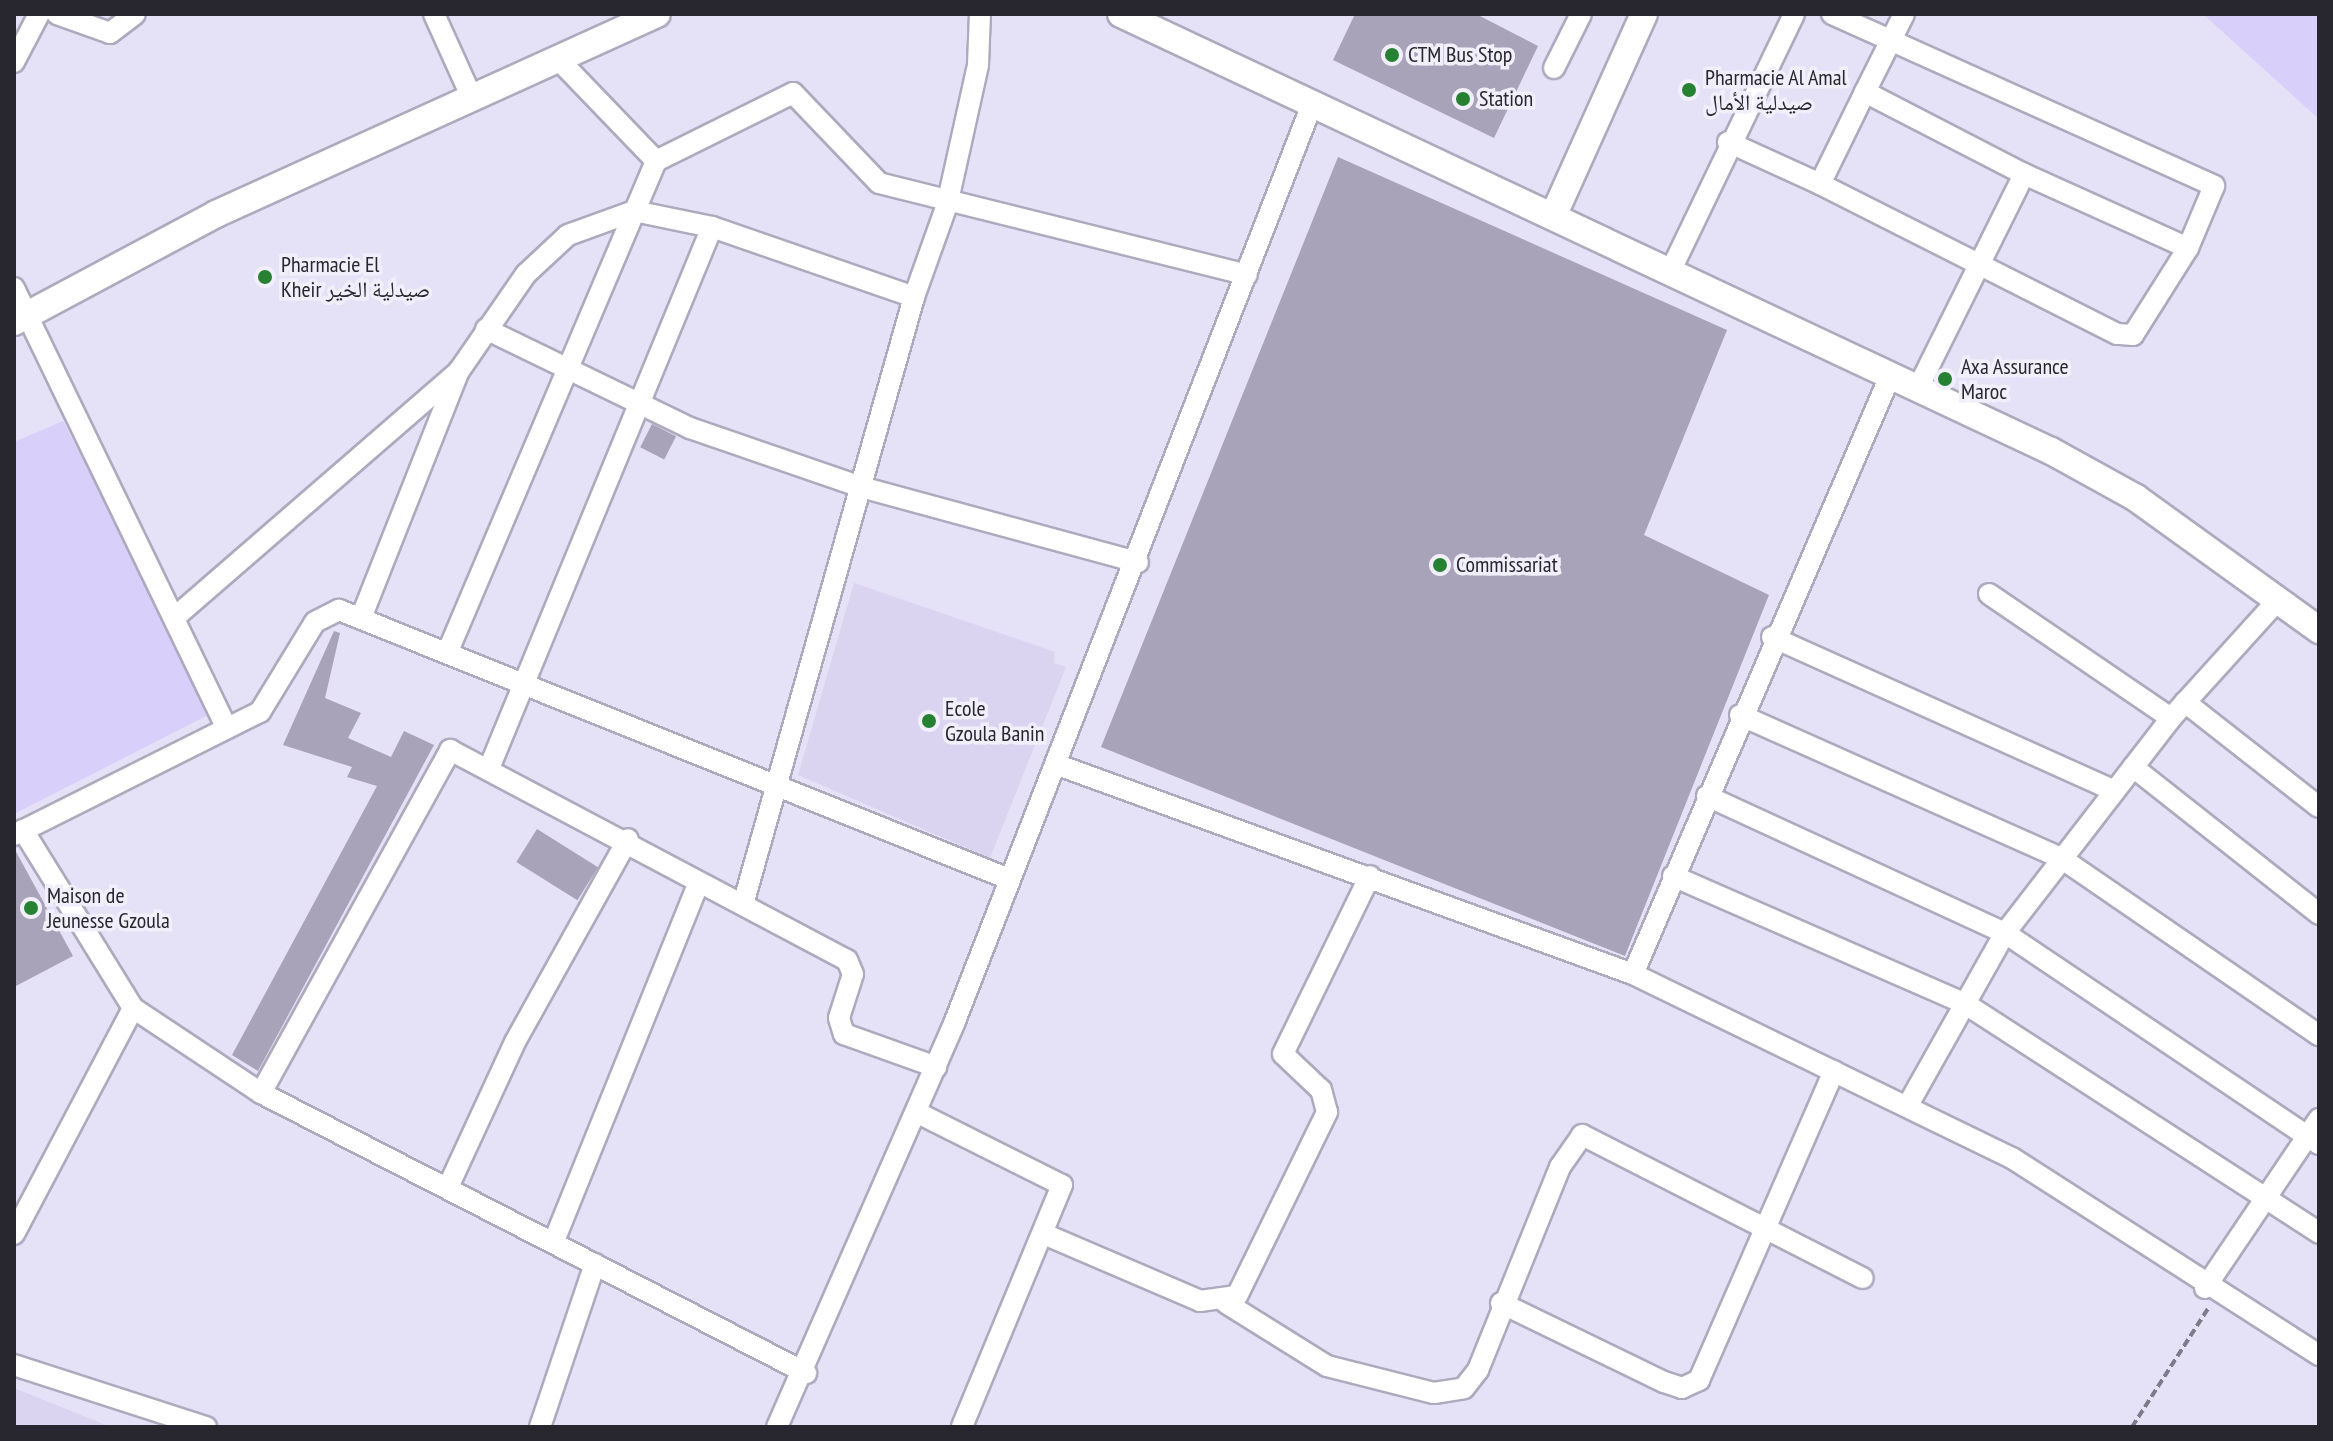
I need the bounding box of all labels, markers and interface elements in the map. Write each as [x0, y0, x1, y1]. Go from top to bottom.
place label: CTM Bus Stop [1408, 42, 1512, 68]
marker: CTM Bus Stop [1383, 46, 1401, 64]
place label: Pharmacie Al Amal صيدلية الأمال [1705, 64, 1848, 116]
marker: Pharmacie Al Amal صيدلية الأمال [1680, 81, 1698, 99]
place label: Station [1479, 86, 1533, 112]
marker: Station [1454, 90, 1472, 108]
place label: Pharmacie El Kheir صيدلية الخير [281, 251, 430, 302]
marker: Pharmacie El Kheir صيدلية الخير [256, 268, 274, 286]
place label: Axa Assurance Maroc [1961, 353, 2069, 404]
marker: Axa Assurance Maroc [1936, 370, 1954, 388]
place label: Commissariat [1456, 552, 1558, 578]
marker: Commissariat [1431, 556, 1449, 574]
place label: Ecole Gzoula Banin [945, 695, 1044, 746]
marker: Ecole Gzoula Banin [920, 712, 938, 730]
place label: Maison de Jeunesse Gzoula [47, 882, 170, 934]
marker: Maison de Jeunesse Gzoula [22, 899, 40, 917]

